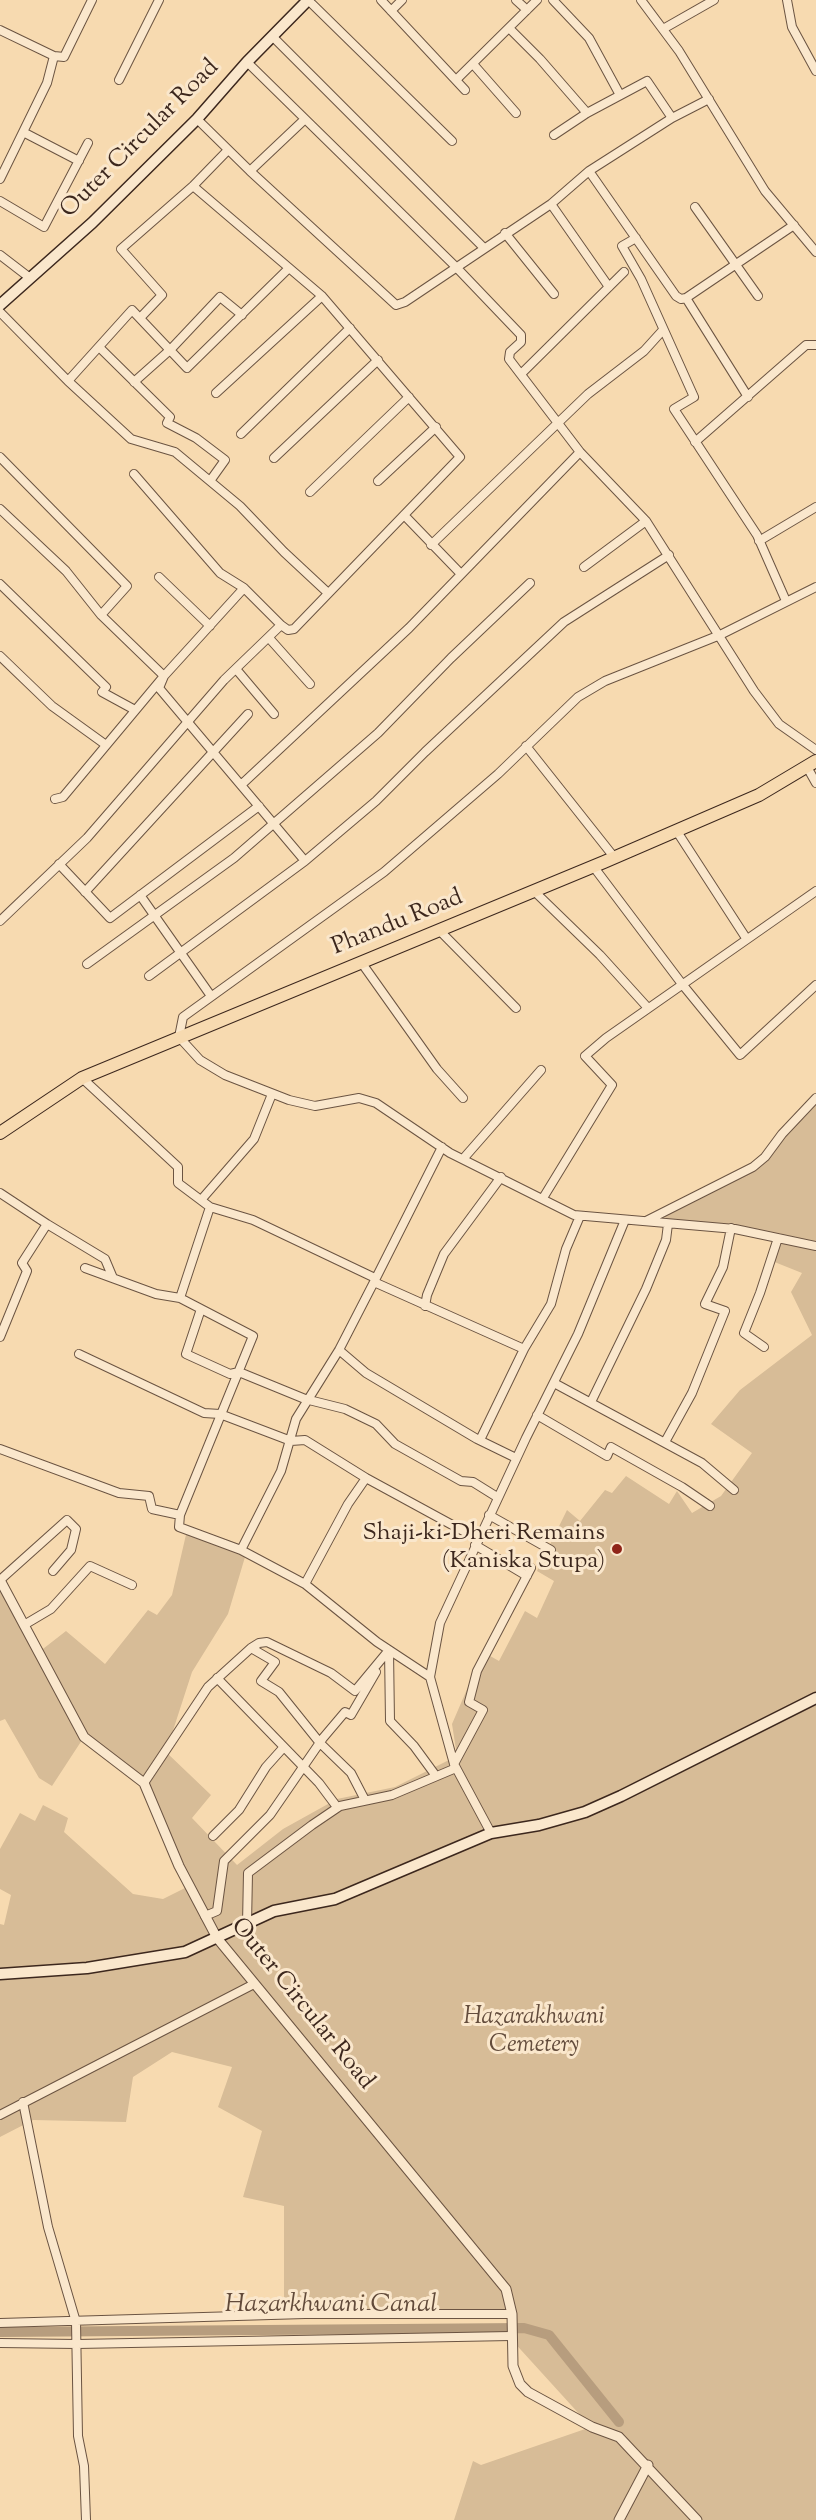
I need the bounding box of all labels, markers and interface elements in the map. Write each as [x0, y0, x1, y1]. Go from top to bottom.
street label: Outer Circular Road [56, 55, 226, 225]
street label: Phandu Road [328, 885, 468, 963]
place label: Shaji-ki-Dheri Remains (Kaniska Stupa) [362, 1521, 605, 1577]
marker: Shaji-ki-Dheri Remains (Kaniska Stupa) [610, 1542, 624, 1556]
street label: Outer Circular Road [223, 1913, 379, 2097]
park label: Hazarakhwani Cemetery [463, 2005, 605, 2061]
water label: Hazarkhwani Canal [225, 2291, 437, 2323]

